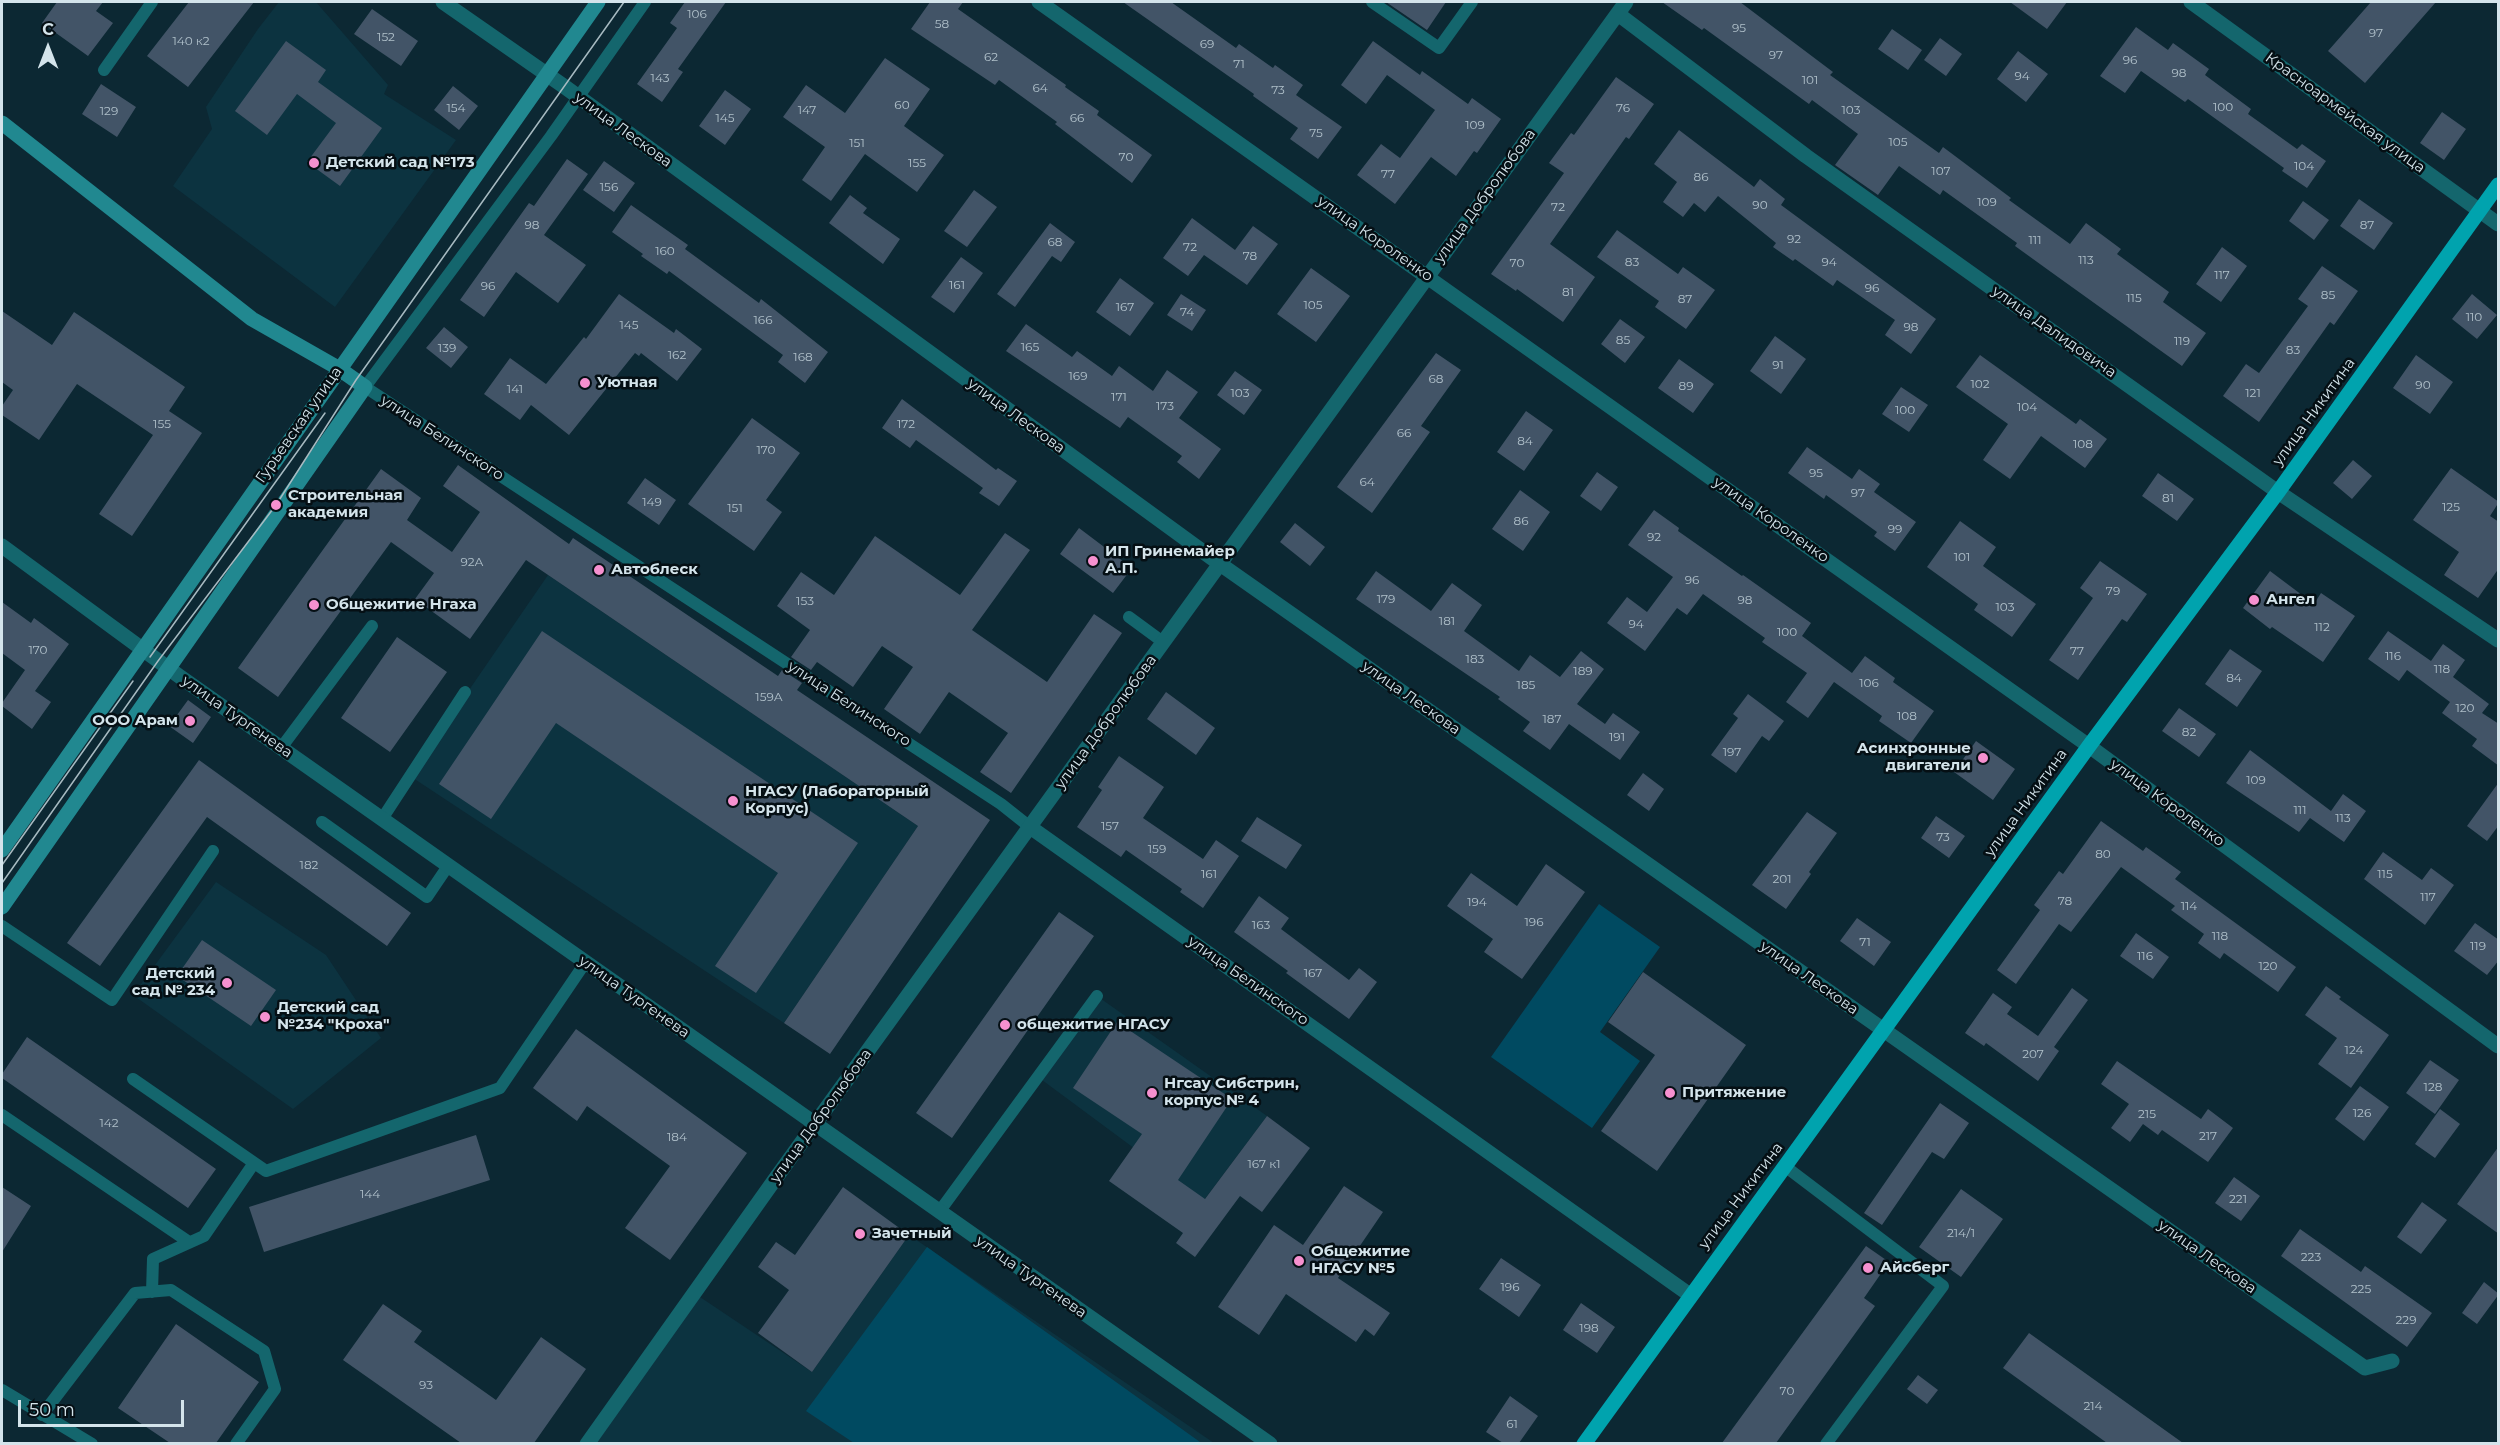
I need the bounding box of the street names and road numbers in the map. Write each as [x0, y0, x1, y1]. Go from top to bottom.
street label: Красноармейская улица [2261, 49, 2429, 177]
street label: улица Лескова [571, 89, 675, 171]
street label: улица Добролюбова [1430, 125, 1540, 267]
street label: улица Короленко [1314, 192, 1436, 286]
street label: улица Далидовича [1988, 282, 2120, 382]
street label: улица Никитина [2269, 355, 2359, 469]
street label: Гурьевская улица [252, 363, 346, 487]
street label: улица Лескова [964, 375, 1068, 457]
street label: улица Белинского [377, 391, 507, 485]
street label: улица Короленко [1710, 473, 1832, 567]
street label: улица Добролюбова [1051, 651, 1161, 793]
street label: улица Белинского [784, 657, 914, 751]
street label: улица Лескова [1358, 657, 1464, 739]
street label: улица Тургенева [178, 672, 296, 762]
street label: улица Никитина [1981, 746, 2071, 860]
street label: улица Короленко [2106, 755, 2228, 851]
street label: улица Белинского [1184, 932, 1312, 1030]
street label: улица Лескова [1756, 937, 1862, 1019]
street label: улица Тургенева [575, 952, 693, 1042]
street label: улица Добролюбова [766, 1045, 876, 1187]
street label: улица Никитина [1695, 1139, 1787, 1253]
street label: улица Лескова [2154, 1216, 2260, 1298]
street label: улица Тургенева [972, 1232, 1090, 1322]

